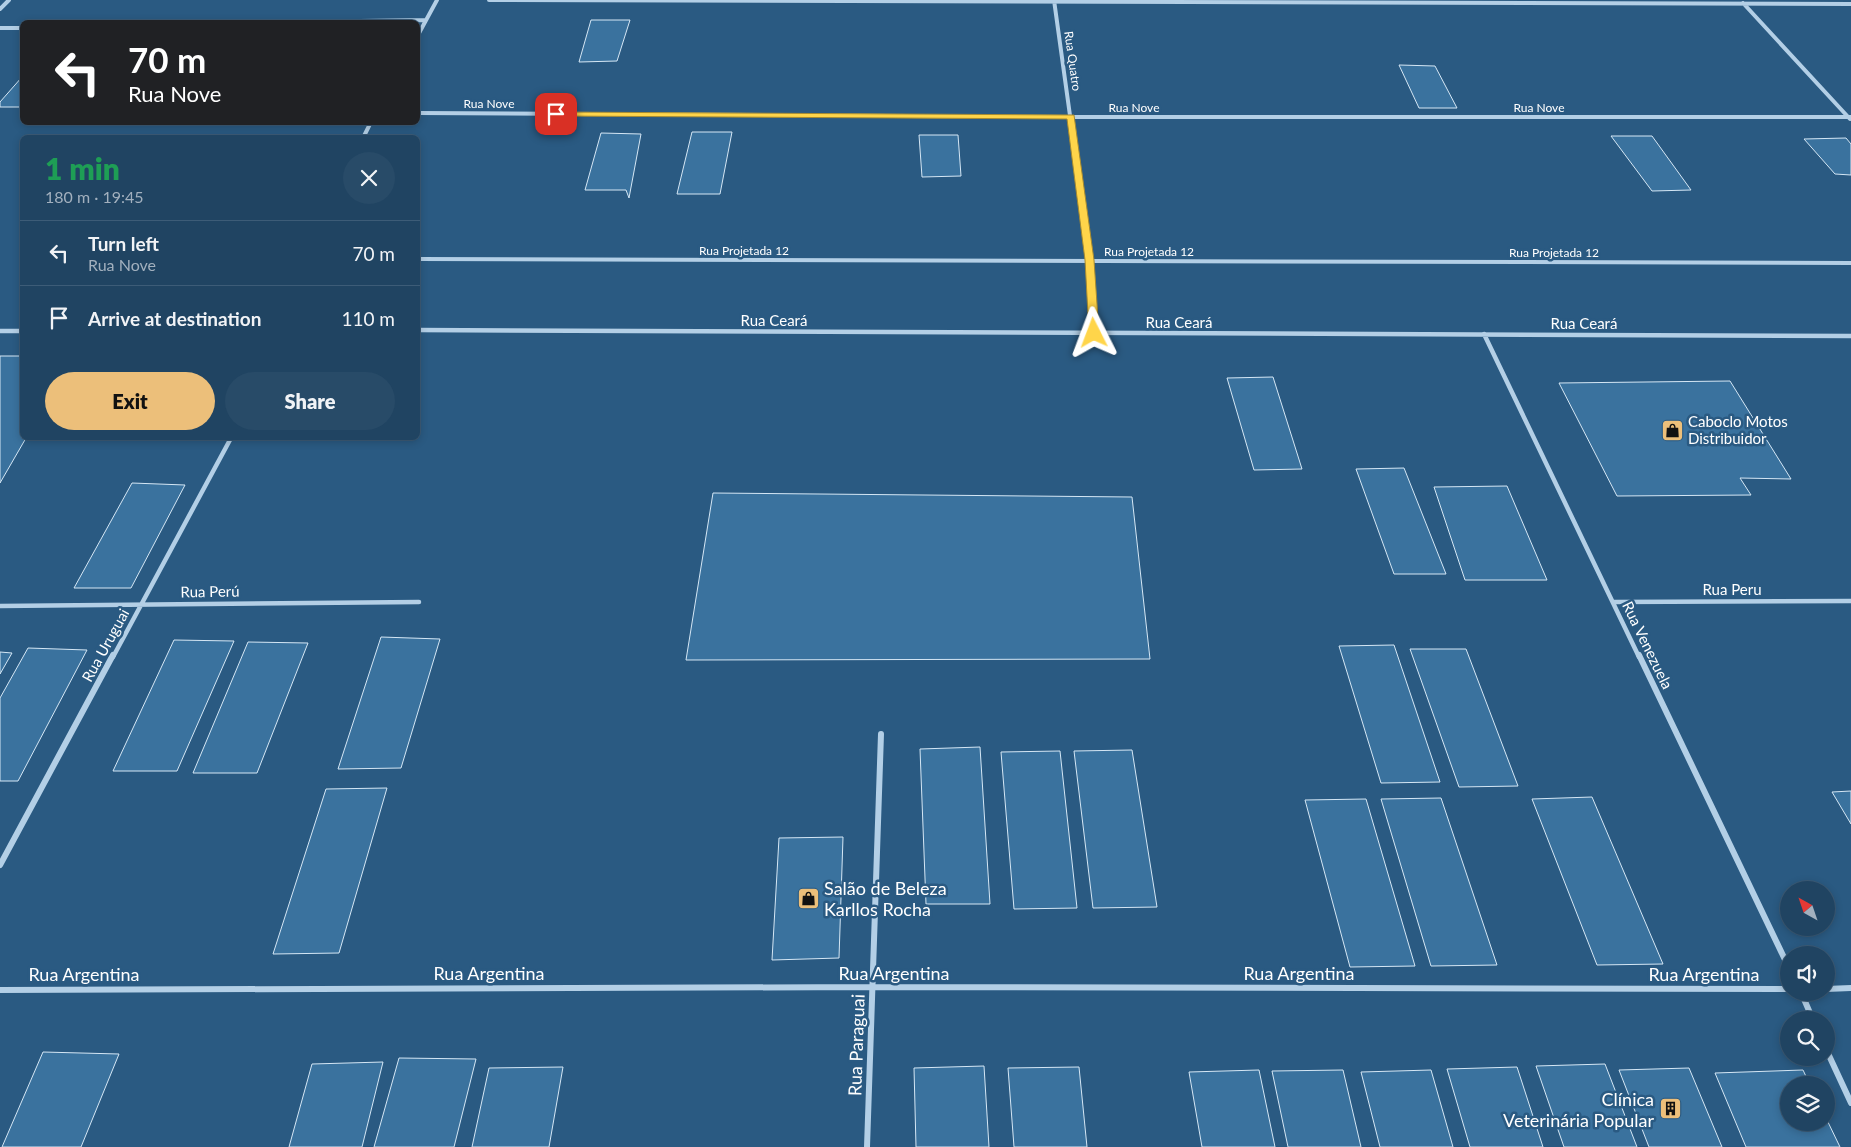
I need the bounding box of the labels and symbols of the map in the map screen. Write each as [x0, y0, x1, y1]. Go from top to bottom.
street label: Rua Quatro [1061, 30, 1085, 92]
pin [535, 93, 577, 135]
street label: Rua Nove [464, 96, 514, 111]
street label: Rua Nove [1109, 100, 1159, 115]
street label: Rua Nove [1514, 100, 1564, 115]
street label: Rua Projetada 12 [699, 243, 789, 258]
street label: Rua Projetada 12 [1104, 244, 1194, 259]
street label: Rua Projetada 12 [1509, 245, 1599, 260]
position arrow [1067, 306, 1119, 358]
street label: Rua Ceará [741, 311, 807, 329]
street label: Rua Ceará [1146, 313, 1212, 331]
street label: Rua Ceará [1551, 314, 1617, 332]
place label: Caboclo Motos Distribuidor [1688, 412, 1788, 447]
shop icon: Caboclo Motos Distribuidor [1660, 418, 1684, 442]
street label: Rua Peru [1702, 580, 1762, 598]
street label: Rua Perú [180, 581, 240, 601]
street label: Rua Venezuela [1619, 598, 1677, 692]
street label: Rua Uruguai [78, 605, 132, 685]
place label: Salão de Beleza Karllos Rocha [824, 877, 947, 920]
north arrow [1780, 881, 1835, 936]
shop icon: Salão de Beleza Karllos Rocha [796, 886, 820, 910]
street label: Rua Argentina [433, 962, 545, 984]
street label: Rua Argentina [838, 962, 950, 984]
street label: Rua Argentina [1243, 962, 1355, 984]
street label: Rua Argentina [28, 963, 140, 985]
street label: Rua Argentina [1648, 963, 1760, 985]
street label: Rua Paraguai [843, 994, 869, 1096]
place label: Clínica Veterinária Popular [1503, 1088, 1654, 1131]
building icon: Clínica Veterinária Popular [1658, 1097, 1682, 1121]

